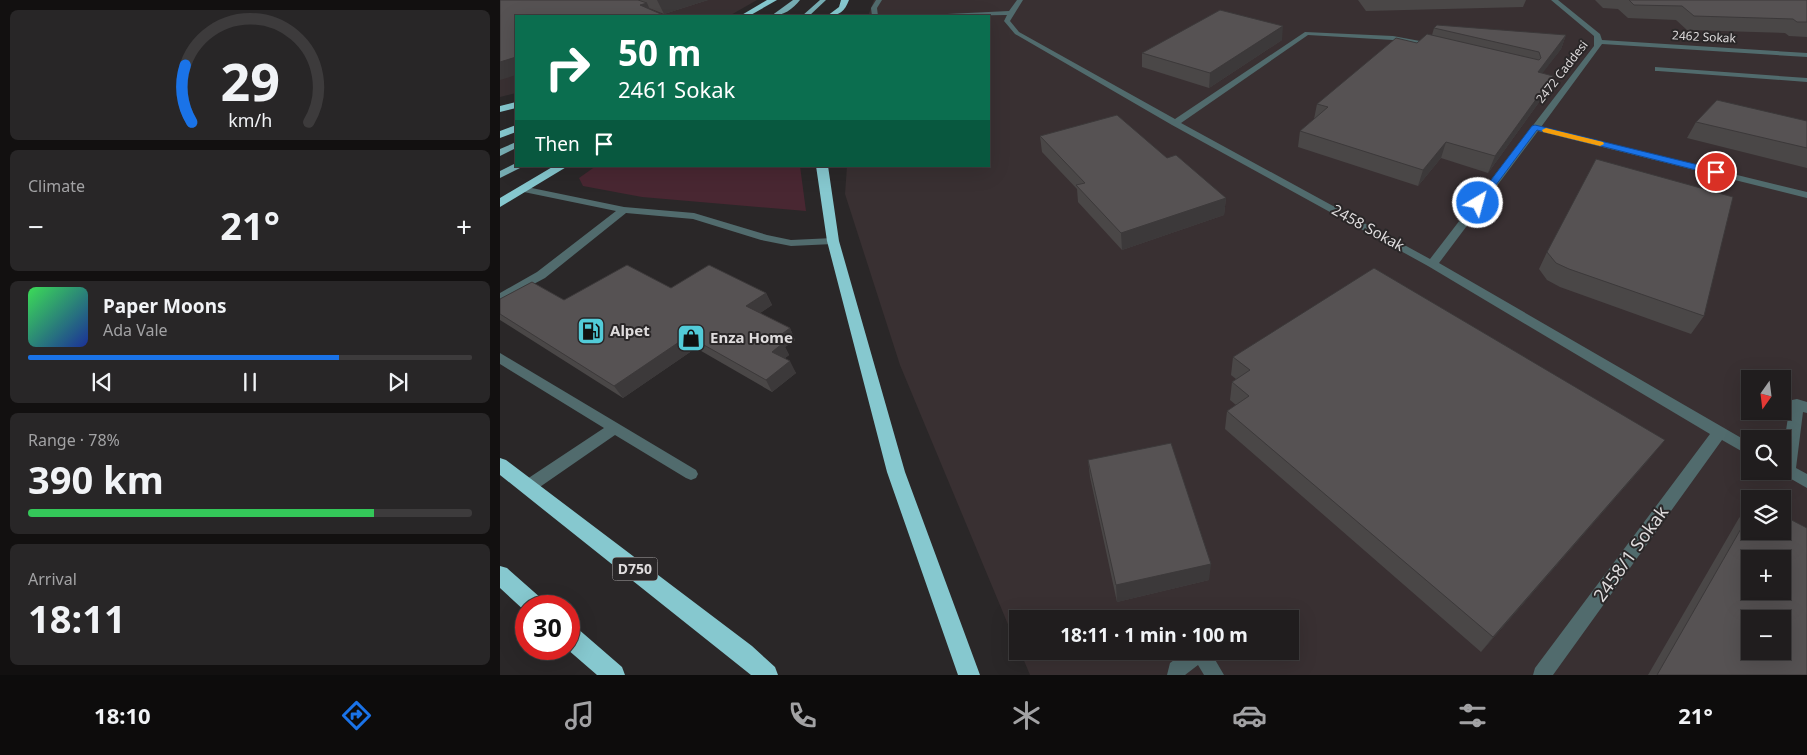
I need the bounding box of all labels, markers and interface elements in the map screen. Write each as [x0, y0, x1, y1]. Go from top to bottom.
street label: 2462 Sokak [1672, 26, 1737, 47]
text: 50 m [618, 29, 701, 76]
icon: right [535, 35, 600, 100]
street label: 2472 Caddesi [1532, 37, 1591, 107]
text: 29 [220, 45, 280, 116]
text: 2461 Sokak [618, 74, 735, 104]
text: km/h [228, 108, 272, 132]
icon: arrive [590, 130, 618, 158]
text: Then [535, 131, 580, 157]
pin [1695, 151, 1737, 193]
icon: arrive [1702, 158, 1730, 186]
text: Climate [28, 175, 85, 197]
position arrow [1451, 176, 1503, 228]
text: 21° [220, 199, 280, 251]
street label: 2458 Sokak [1329, 199, 1408, 255]
text: − [28, 207, 44, 245]
text: + [456, 207, 472, 245]
text: Paper Moons [103, 293, 227, 319]
fuel station icon: Alpet [576, 316, 606, 346]
text: Ada Vale [103, 319, 168, 341]
place label: Alpet [610, 320, 650, 340]
shop icon: Enza Home [676, 323, 706, 353]
place label: Enza Home [710, 327, 793, 347]
icon: previous [88, 368, 116, 396]
icon: pause [236, 368, 264, 396]
icon: next [384, 368, 412, 396]
north arrow [1741, 370, 1791, 420]
map controls [1741, 370, 1791, 660]
text: Range · 78% [28, 429, 120, 451]
button: search [1741, 430, 1791, 480]
text: 390 km [28, 453, 164, 505]
button: layers [1741, 490, 1791, 540]
street label: 2458/1 Sokak [1587, 500, 1673, 606]
button: + [1741, 550, 1791, 600]
road number: D750 [612, 558, 658, 580]
text: Arrival [28, 568, 77, 590]
text: 18:11 [28, 592, 126, 644]
speed limit sign: 30 [515, 595, 580, 660]
button: − [1741, 610, 1791, 660]
text: 18:11 · 1 min · 100 m [1060, 622, 1248, 648]
icon: directions [339, 698, 374, 733]
icon: music [562, 698, 597, 733]
icon: phone [785, 698, 820, 733]
icon: climate [1009, 698, 1044, 733]
icon: car [1232, 698, 1267, 733]
icon: filters [1455, 698, 1490, 733]
text: 18:10 [94, 700, 151, 730]
text: 21° [1678, 700, 1713, 730]

